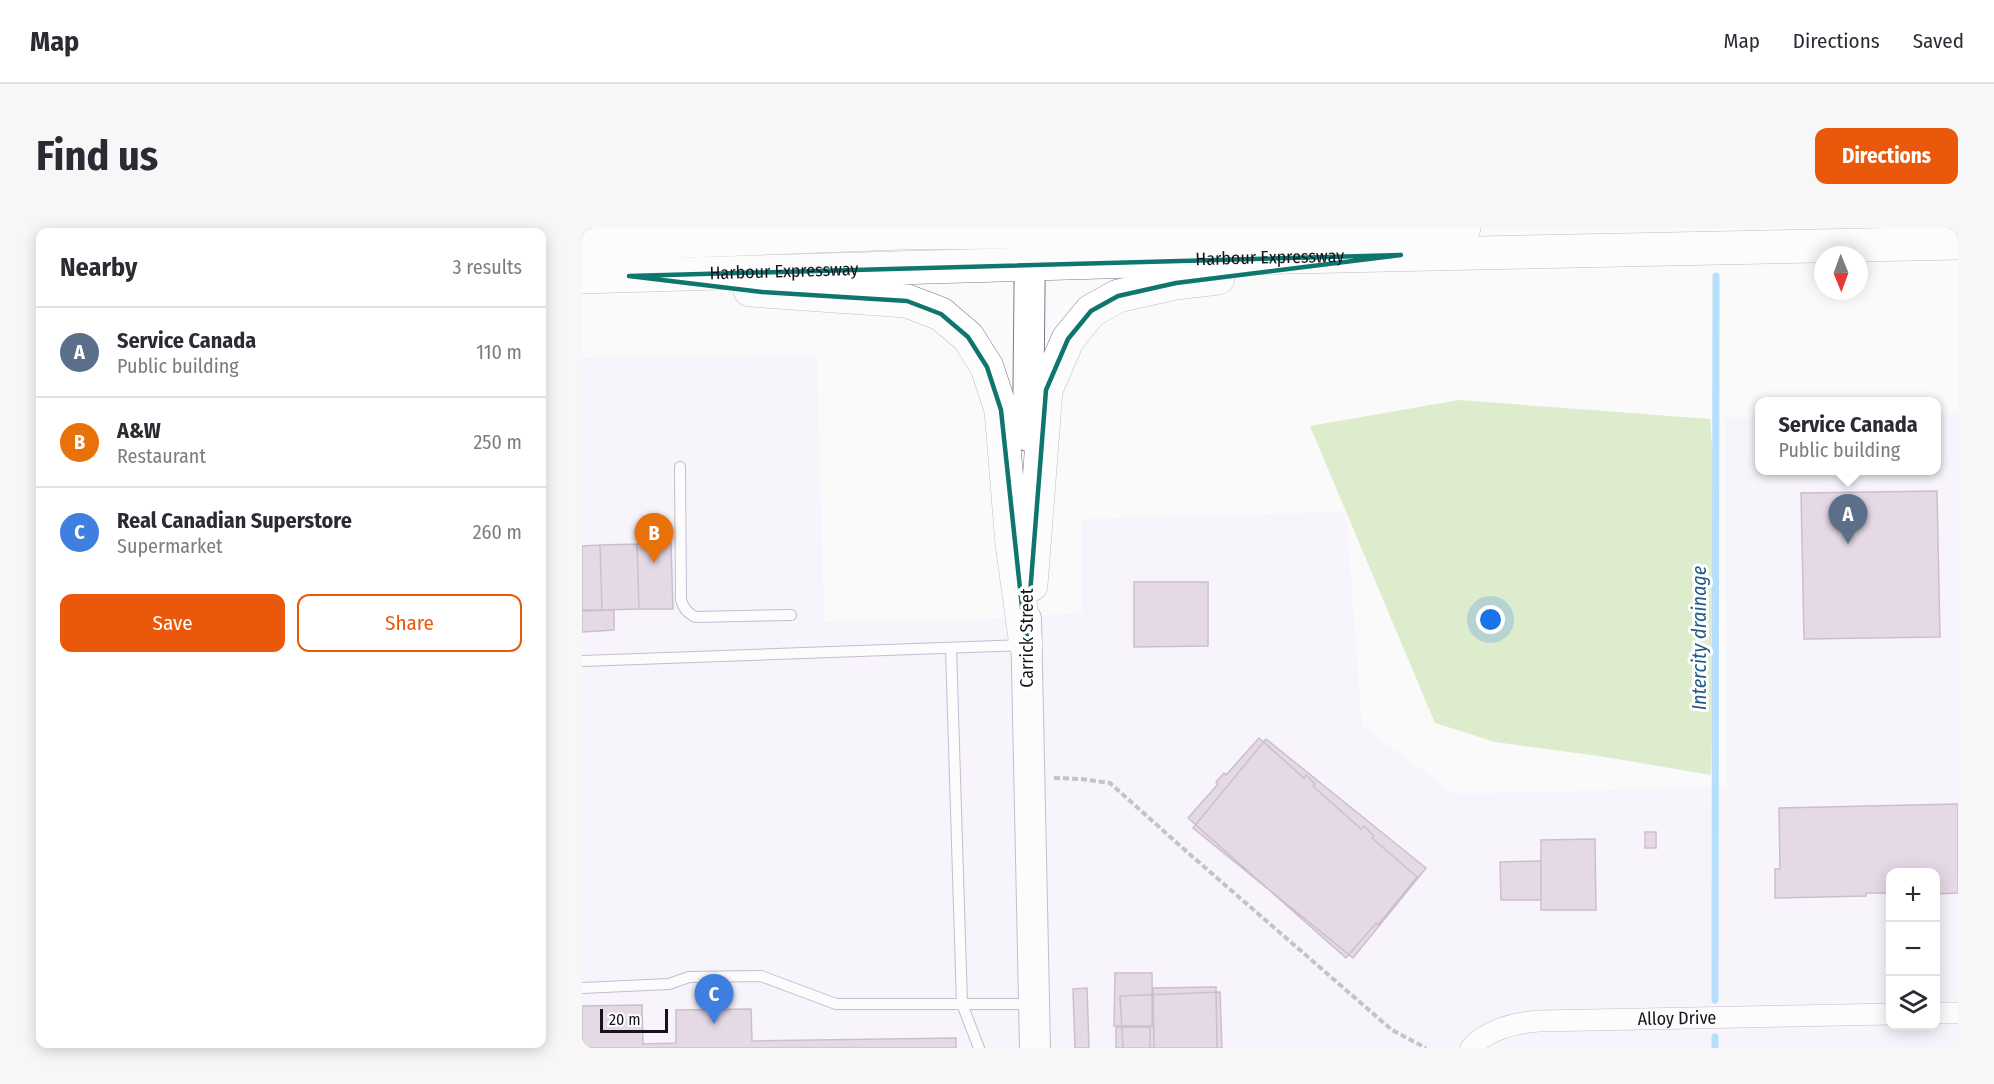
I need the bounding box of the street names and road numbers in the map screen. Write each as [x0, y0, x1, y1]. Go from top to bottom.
street label: Harbour Expressway [1195, 245, 1344, 270]
street label: Harbour Expressway [709, 258, 859, 284]
street label: Carrick Street [1016, 588, 1038, 688]
street label: Alloy Drive [1637, 1006, 1717, 1030]

